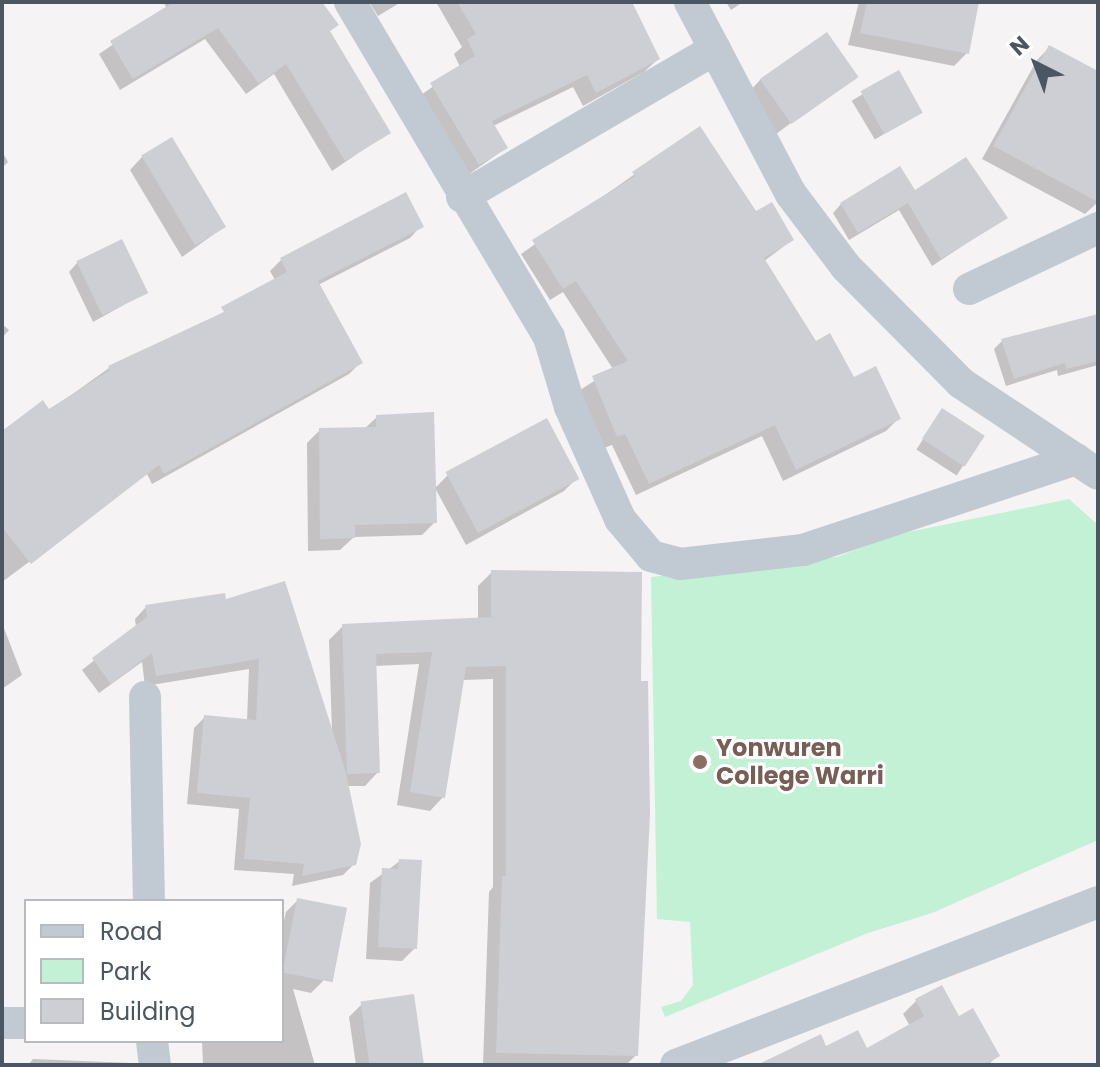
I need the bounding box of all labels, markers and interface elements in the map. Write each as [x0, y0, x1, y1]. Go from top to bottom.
north arrow [996, 24, 1076, 104]
text: N [1003, 29, 1036, 63]
place label: Yonwuren College Warri [716, 734, 884, 790]
marker: Yonwuren College Warri [691, 753, 709, 771]
legend [24, 899, 284, 1043]
text: Road [100, 915, 162, 948]
text: Park [100, 955, 151, 988]
text: Building [100, 995, 196, 1028]

